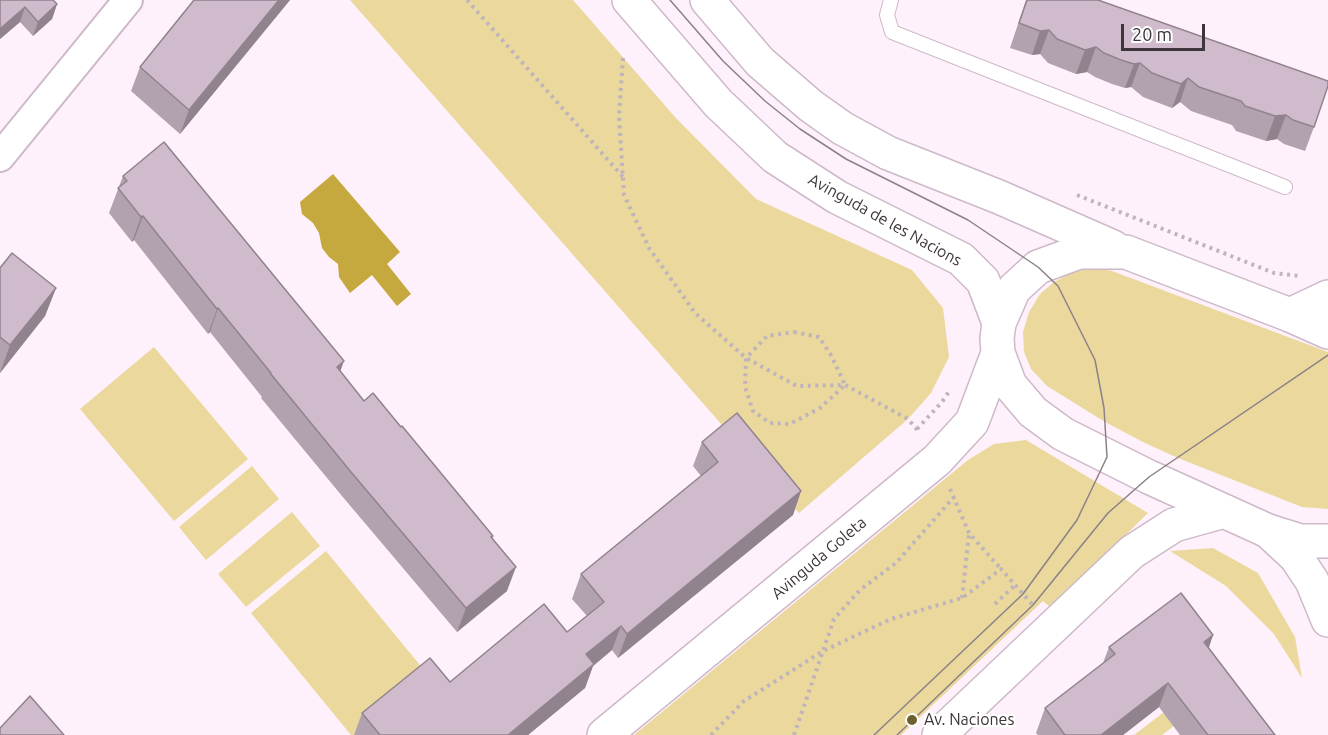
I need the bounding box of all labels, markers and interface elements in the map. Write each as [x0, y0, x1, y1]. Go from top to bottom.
scale bar [1124, 12, 1208, 50]
text: 20 m [1132, 24, 1172, 44]
street label: Avinguda de les Nacions [805, 170, 965, 270]
street label: Avinguda Goleta [768, 513, 870, 603]
place label: Av. Naciones [924, 710, 1014, 730]
marker: Av. Naciones [905, 713, 919, 727]

